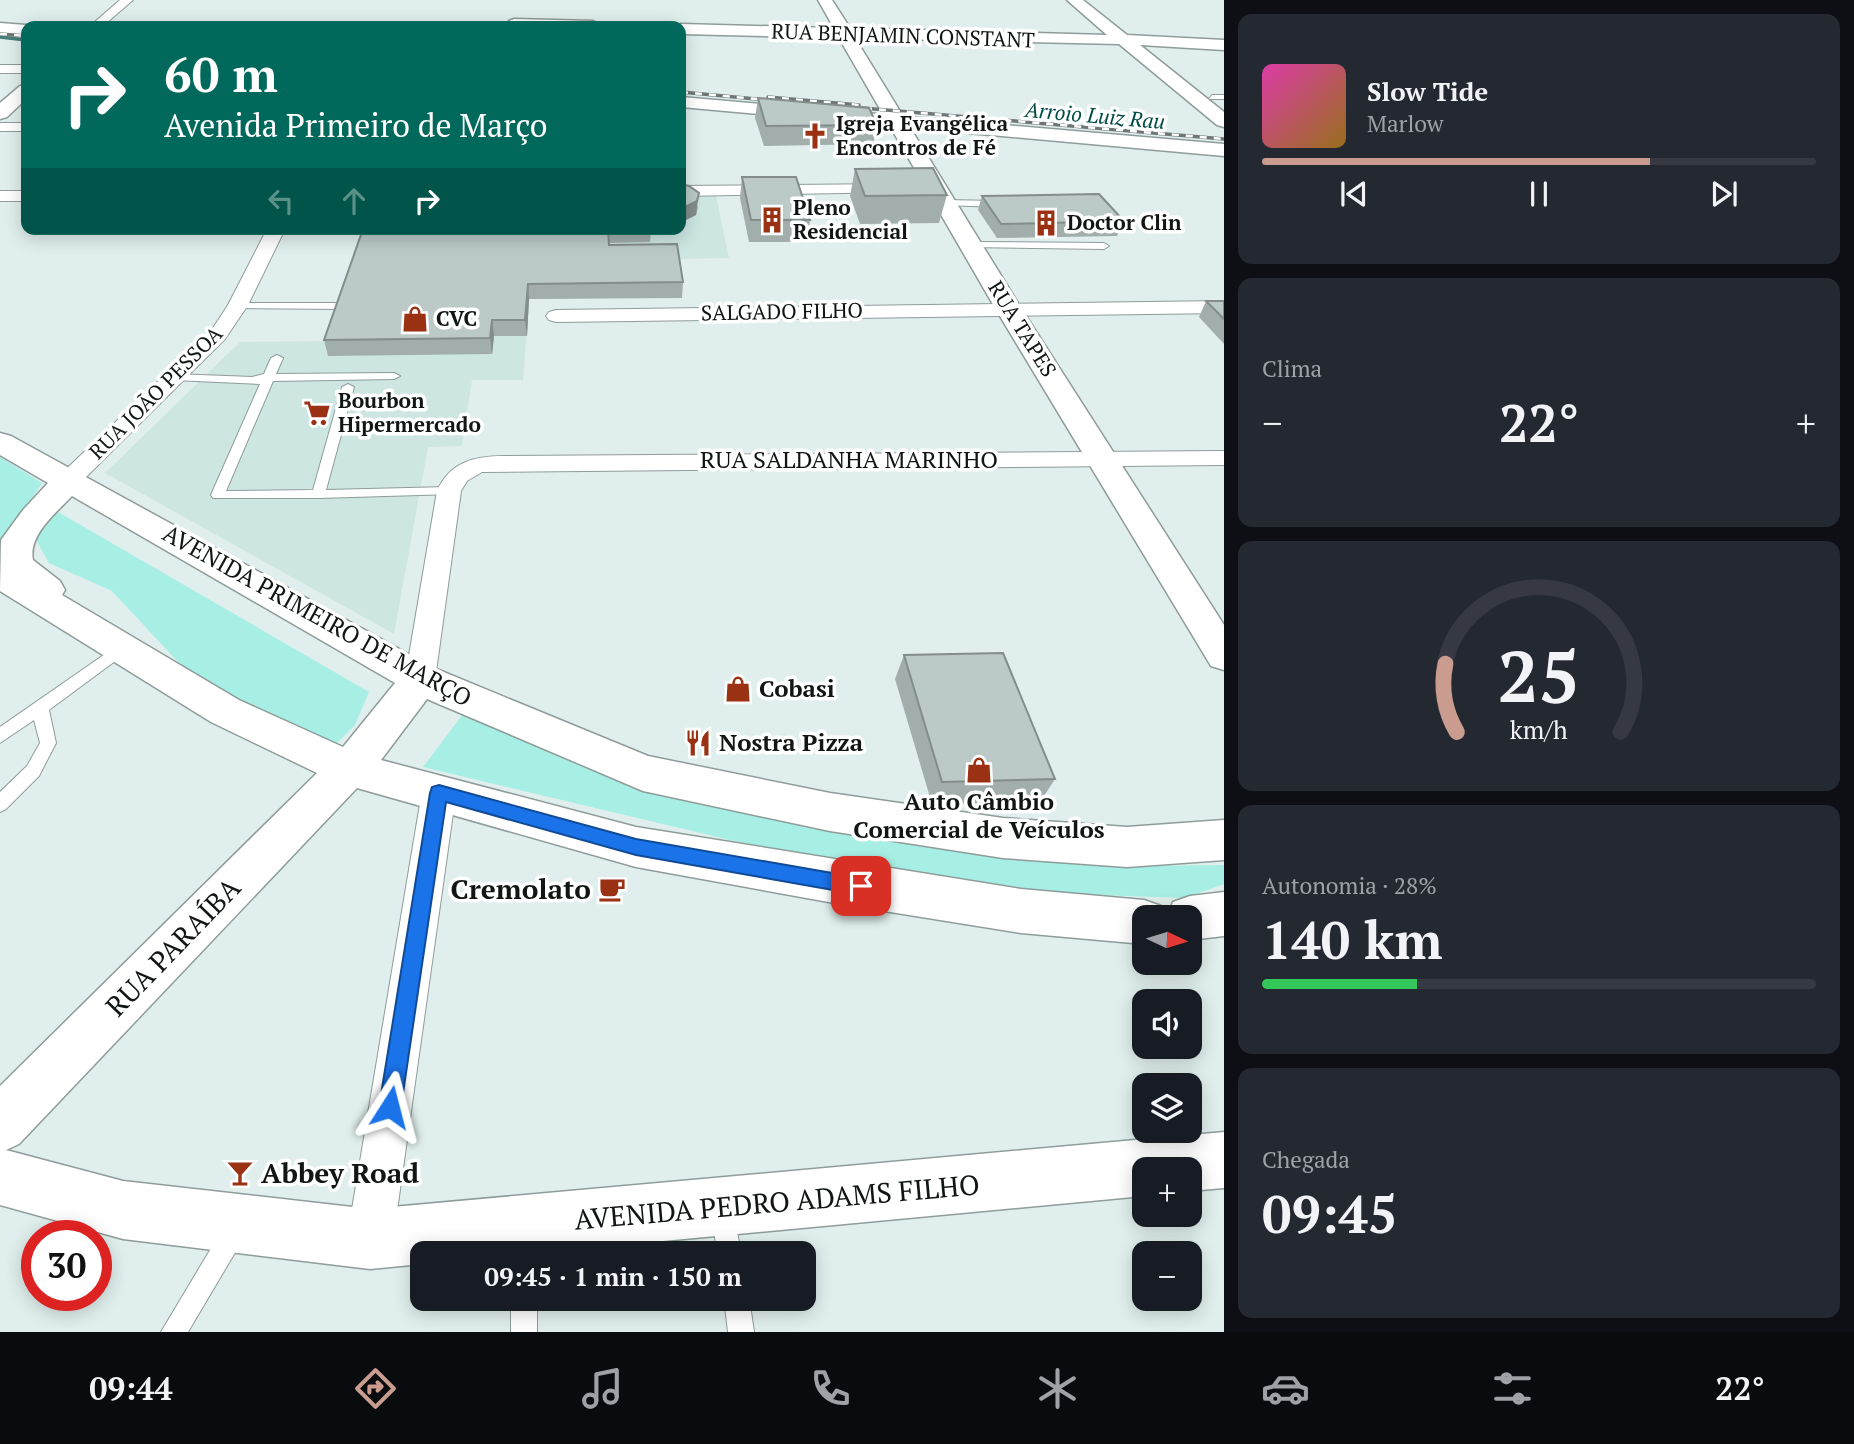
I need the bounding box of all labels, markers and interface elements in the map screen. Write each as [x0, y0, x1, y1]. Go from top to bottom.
street label: RUA BENJAMIN CONSTANT [771, 16, 1035, 54]
text: 60 m [164, 41, 278, 106]
icon: right [49, 49, 140, 140]
text: Slow Tide [1367, 74, 1488, 108]
water label: Arroio Luiz Rau [1022, 95, 1166, 135]
text: Avenida Primeiro de Março [164, 104, 548, 146]
text: Marlow [1367, 108, 1444, 139]
place label: Igreja Evangélica Encontros de Fé [836, 109, 1009, 161]
church icon: Igreja Evangélica Encontros de Fé [800, 121, 830, 151]
icon: previous [1335, 175, 1373, 213]
icon: pause [1520, 175, 1558, 213]
icon: next [1705, 175, 1743, 213]
icon: left [262, 182, 300, 220]
icon: ahead [335, 182, 373, 220]
icon: right [408, 182, 446, 220]
place label: Pleno Residencial [793, 193, 908, 245]
building icon: Pleno Residencial [757, 205, 787, 235]
building icon: Doctor Clin [1031, 208, 1061, 238]
place label: Doctor Clin [1067, 208, 1182, 236]
street label: RUA TAPES [982, 275, 1063, 382]
street label: SALGADO FILHO [701, 296, 863, 326]
shop icon: CVC [400, 304, 430, 334]
place label: CVC [436, 304, 477, 332]
street label: RUA JOÃO PESSOA [82, 319, 229, 465]
text: Clima [1262, 353, 1322, 384]
place label: Bourbon Hipermercado [338, 386, 481, 438]
text: 22° [1499, 388, 1579, 457]
supermarket icon: Bourbon Hipermercado [302, 398, 332, 428]
text: − [1262, 398, 1282, 448]
text: + [1796, 398, 1816, 448]
street label: RUA SALDANHA MARINHO [700, 443, 998, 475]
street label: AVENIDA PRIMEIRO DE MARÇO [157, 517, 478, 714]
text: 25 [1498, 626, 1580, 723]
place label: Cobasi [759, 672, 835, 704]
shop icon: Cobasi [723, 674, 753, 704]
text: km/h [1510, 713, 1568, 746]
place label: Nostra Pizza [719, 726, 864, 758]
restaurant icon: Nostra Pizza [683, 728, 713, 758]
shop icon: Auto Câmbio Comercial de Veículos [964, 755, 994, 785]
place label: Auto Câmbio Comercial de Veículos [853, 785, 1105, 845]
pin [831, 856, 891, 916]
icon: arrive [842, 867, 880, 905]
street label: RUA PARAÍBA [97, 869, 249, 1024]
place label: Cremolato [450, 870, 591, 907]
text: Autonomia · 28% [1262, 870, 1437, 901]
cafe icon: Cremolato [597, 874, 627, 904]
north arrow [1132, 905, 1202, 975]
map controls [1132, 905, 1202, 1311]
text: 140 km [1262, 905, 1443, 974]
button: sound [1132, 989, 1202, 1059]
position arrow [353, 1070, 427, 1144]
button: layers [1132, 1073, 1202, 1143]
text: Chegada [1262, 1144, 1350, 1175]
place label: Abbey Road [261, 1154, 419, 1191]
button: + [1132, 1157, 1202, 1227]
bar icon: Abbey Road [225, 1158, 255, 1188]
street label: AVENIDA PEDRO ADAMS FILHO [573, 1165, 981, 1238]
text: 09:45 [1262, 1179, 1397, 1248]
speed limit sign: 30 [21, 1220, 112, 1311]
button: − [1132, 1241, 1202, 1311]
text: 09:45 · 1 min · 150 m [484, 1259, 742, 1293]
icon: directions [351, 1364, 400, 1413]
icon: music [578, 1364, 627, 1413]
icon: phone [806, 1364, 855, 1413]
icon: climate [1033, 1364, 1082, 1413]
icon: car [1261, 1364, 1310, 1413]
icon: filters [1488, 1364, 1537, 1413]
text: 09:44 [89, 1367, 173, 1409]
text: 22° [1715, 1367, 1765, 1409]

